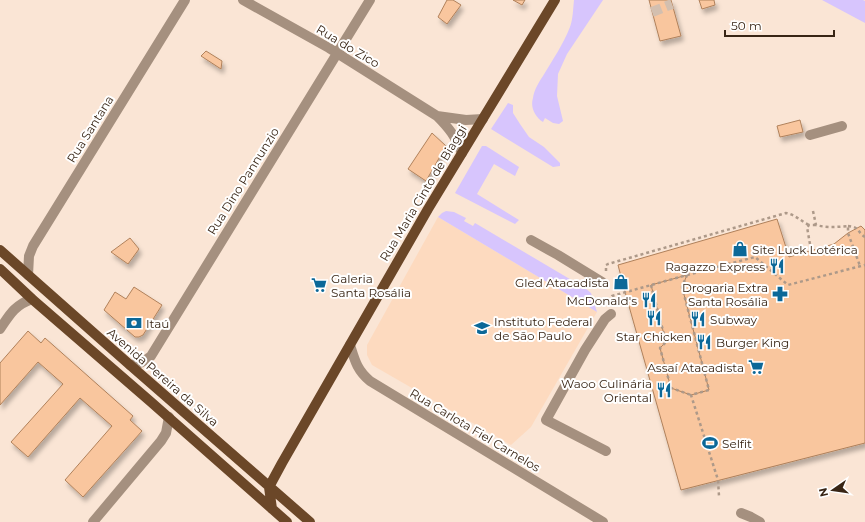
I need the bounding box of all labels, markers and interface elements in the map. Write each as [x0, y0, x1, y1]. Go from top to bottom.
scale bar [725, 12, 834, 38]
text: 50 m [731, 18, 762, 33]
street label: Rua do Zico [314, 21, 382, 71]
street label: Rua Santana [63, 93, 117, 165]
street label: Rua Maria Cinto de Biaggi [376, 122, 470, 264]
street label: Rua Dino Pannunzio [204, 125, 282, 237]
shop icon: Site Luck Lotérica [731, 240, 749, 258]
place label: Site Luck Lotérica [752, 242, 858, 257]
restaurant icon: Ragazzo Express [768, 257, 786, 275]
place label: Ragazzo Express [665, 259, 765, 274]
place label: Galeria Santa Rosália [331, 271, 411, 300]
shop icon: Gled Atacadista [612, 273, 630, 291]
place label: Gled Atacadista [515, 275, 609, 290]
supermarket icon: Galeria Santa Rosália [310, 276, 328, 294]
place label: Drogaria Extra Santa Rosália [682, 280, 768, 309]
pharmacy icon: Drogaria Extra Santa Rosália [771, 285, 789, 303]
restaurant icon: McDonald's [640, 291, 658, 309]
place label: McDonald's [567, 293, 637, 308]
restaurant icon: Star Chicken [645, 309, 663, 327]
restaurant icon: Subway [689, 310, 707, 328]
place label: Subway [710, 312, 758, 327]
bank icon: Itaú [125, 314, 143, 332]
place label: Instituto Federal de São Paulo [494, 314, 593, 343]
place label: Itaú [146, 316, 169, 331]
school or university icon: Instituto Federal de São Paulo [473, 319, 491, 337]
street label: Avenida Pereira da Silva [104, 325, 222, 429]
place label: Star Chicken [616, 329, 692, 344]
restaurant icon: Burger King [695, 333, 713, 351]
place label: Burger King [716, 335, 789, 350]
supermarket icon: Assaí Atacadista [747, 358, 765, 376]
place label: Assaí Atacadista [647, 360, 744, 375]
place label: Waoo Culinária Oriental [561, 376, 652, 405]
restaurant icon: Waoo Culinária Oriental [655, 381, 673, 399]
street label: Rua Carlota Fiel Carnelos [407, 385, 543, 475]
sports icon: Selfit [701, 434, 719, 452]
place label: Selfit [722, 436, 752, 451]
north arrow [813, 470, 853, 510]
text: N [815, 486, 831, 498]

